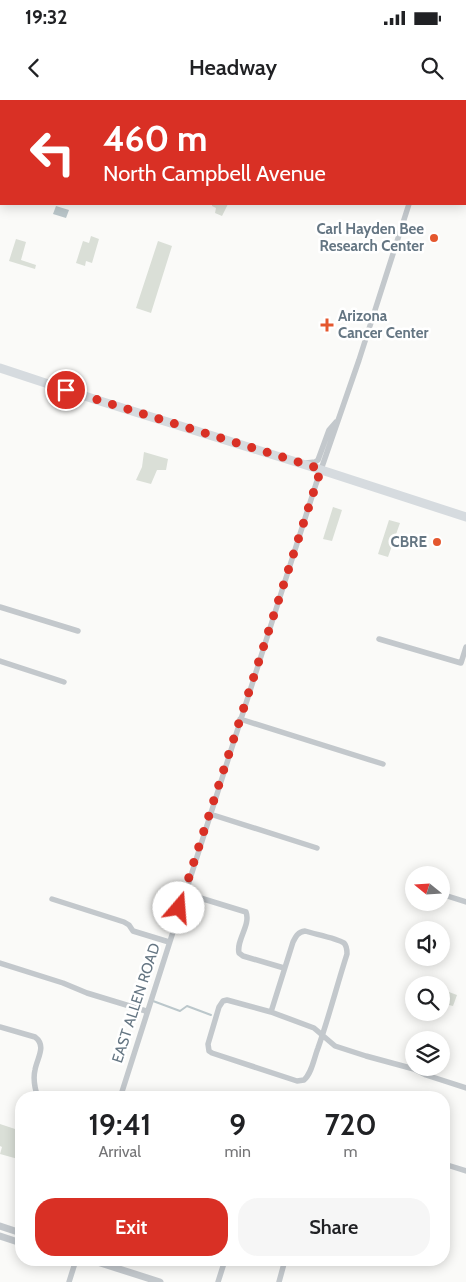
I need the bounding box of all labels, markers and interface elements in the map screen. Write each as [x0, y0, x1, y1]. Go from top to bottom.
text: 19:32 [25, 6, 67, 29]
icon: back [20, 54, 48, 82]
text: Headway [189, 54, 277, 81]
icon: search [418, 54, 446, 82]
text: 460 m [103, 117, 207, 160]
icon: left [20, 120, 85, 185]
text: North Campbell Avenue [103, 160, 326, 187]
place label: Carl Hayden Bee Research Center [316, 220, 424, 255]
marker: Carl Hayden Bee Research Center [428, 232, 440, 244]
place label: Arizona Cancer Center [338, 307, 428, 342]
marker: Arizona Cancer Center [320, 318, 334, 332]
pin [45, 369, 87, 411]
icon: arrive [52, 376, 80, 404]
place label: CBRE [391, 533, 427, 551]
marker: CBRE [431, 536, 443, 548]
north arrow [405, 866, 450, 911]
map controls [405, 866, 450, 1076]
position arrow [152, 881, 204, 933]
button: sound [405, 921, 450, 966]
street label: EAST ALLEN ROAD [108, 941, 164, 1065]
button: search [405, 976, 450, 1021]
button: layers [405, 1031, 450, 1076]
text: 19:41 [88, 1106, 151, 1143]
text: 9 [229, 1106, 246, 1143]
text: 720 [324, 1106, 377, 1143]
text: Arrival [98, 1142, 141, 1161]
text: min [225, 1142, 251, 1161]
text: m [343, 1142, 357, 1161]
button: Exit [35, 1198, 228, 1256]
button: Share [238, 1198, 430, 1256]

